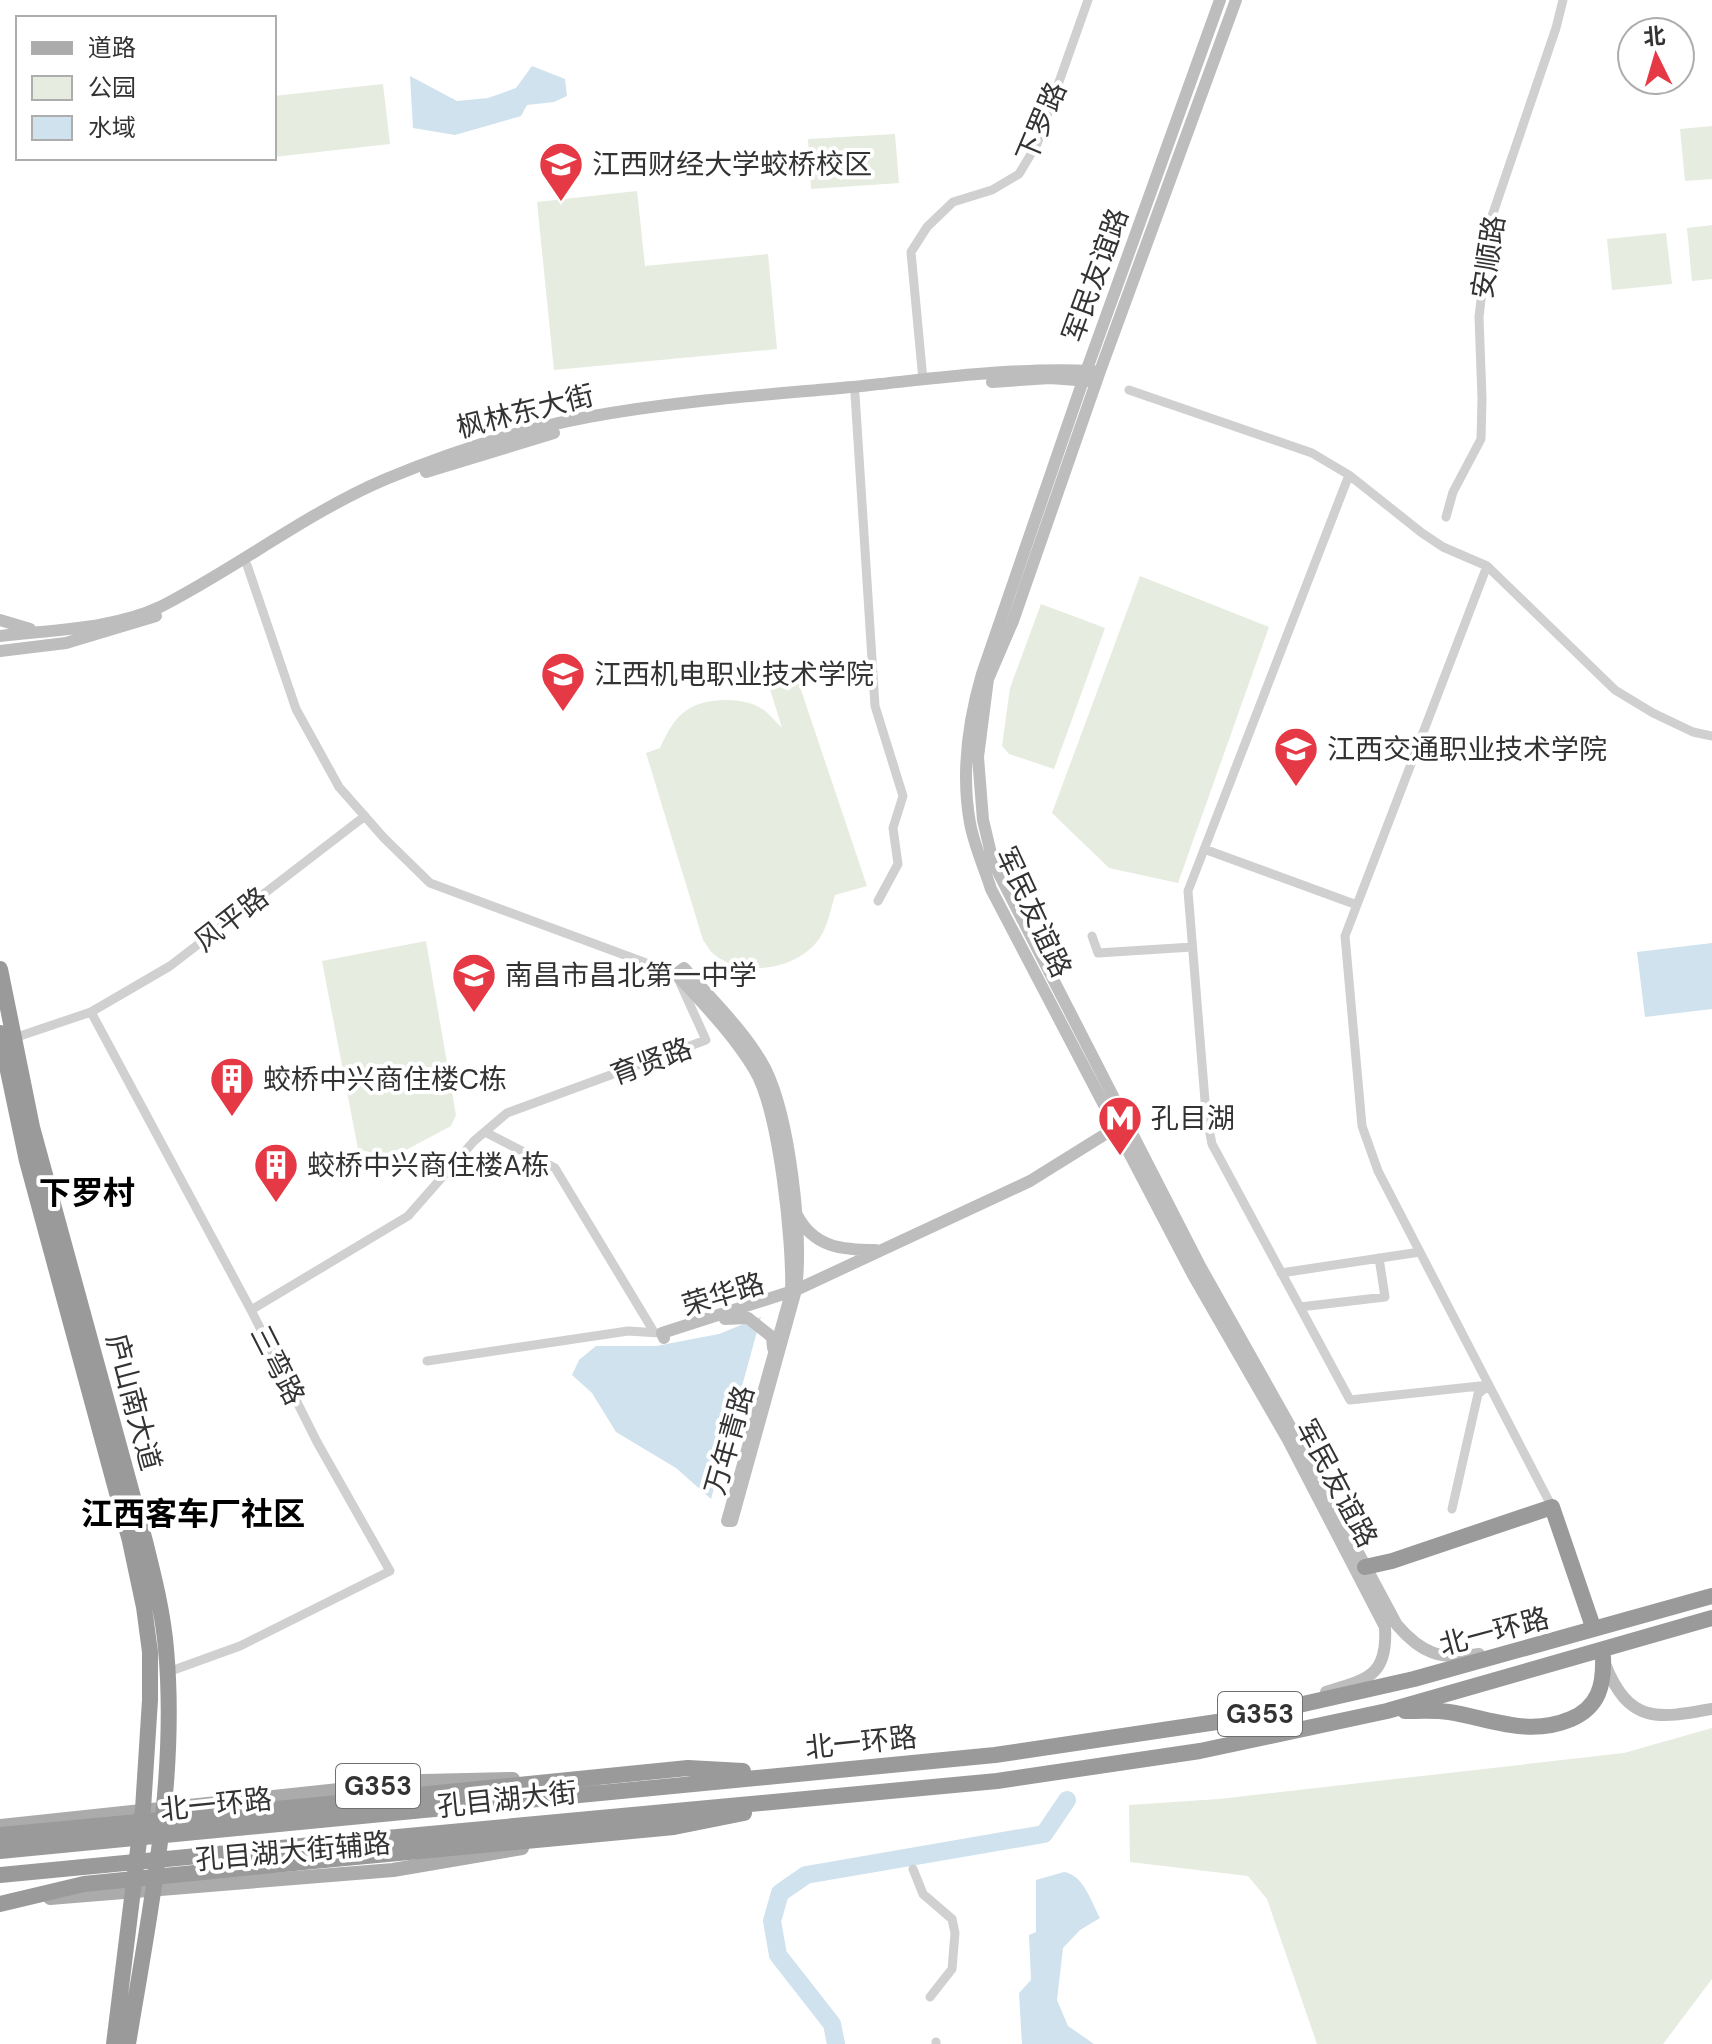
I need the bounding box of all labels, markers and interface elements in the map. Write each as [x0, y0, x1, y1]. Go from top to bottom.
legend [16, 16, 276, 160]
north arrow [1616, 16, 1696, 96]
text: 北 [1642, 21, 1667, 52]
text: 道路 [88, 32, 136, 63]
text: 公园 [88, 72, 136, 103]
street label: 下罗路 [1008, 76, 1075, 168]
text: 水域 [88, 112, 136, 143]
school or university icon: 江西财经大学蛟桥校区 [537, 140, 585, 203]
place label: 江西财经大学蛟桥校区 [592, 146, 872, 183]
street label: 军民友谊路 [1054, 203, 1137, 347]
street label: 安顺路 [1464, 213, 1513, 301]
street label: 枫林东大街 [453, 377, 598, 446]
school or university icon: 江西机电职业技术学院 [539, 650, 587, 713]
place label: 江西机电职业技术学院 [594, 656, 874, 693]
school or university icon: 江西交通职业技术学院 [1272, 725, 1320, 788]
place label: 江西交通职业技术学院 [1327, 731, 1607, 768]
street label: 军民友谊路 [987, 841, 1080, 983]
street label: 风平路 [187, 879, 276, 960]
school or university icon: 南昌市昌北第一中学 [450, 951, 498, 1014]
place label: 南昌市昌北第一中学 [505, 957, 757, 994]
street label: 育贤路 [605, 1030, 697, 1093]
building icon: 蛟桥中兴商住楼C栋 [208, 1055, 256, 1118]
place label: 蛟桥中兴商住楼C栋 [263, 1061, 507, 1098]
metro station icon: 孔目湖 [1096, 1094, 1144, 1157]
place label: 孔目湖 [1151, 1100, 1235, 1137]
building icon: 蛟桥中兴商住楼A栋 [252, 1141, 300, 1204]
place label: 蛟桥中兴商住楼A栋 [307, 1147, 550, 1184]
district label: 下罗村 [39, 1172, 135, 1214]
street label: 荣华路 [678, 1265, 769, 1324]
street label: 三弯路 [242, 1319, 313, 1411]
street label: 庐山南大道 [98, 1330, 170, 1475]
street label: 万年青路 [696, 1381, 763, 1499]
street label: 军民友谊路 [1287, 1413, 1386, 1554]
district label: 江西客车厂社区 [81, 1493, 305, 1535]
street label: 北一环路 [1435, 1599, 1553, 1664]
road number: G353 [1218, 1692, 1302, 1736]
street label: 北一环路 [803, 1718, 919, 1767]
road number: G353 [336, 1764, 420, 1808]
street label: 孔目湖大街 [435, 1774, 579, 1825]
street label: 北一环路 [158, 1780, 274, 1829]
street label: 孔目湖大街辅路 [194, 1825, 392, 1878]

